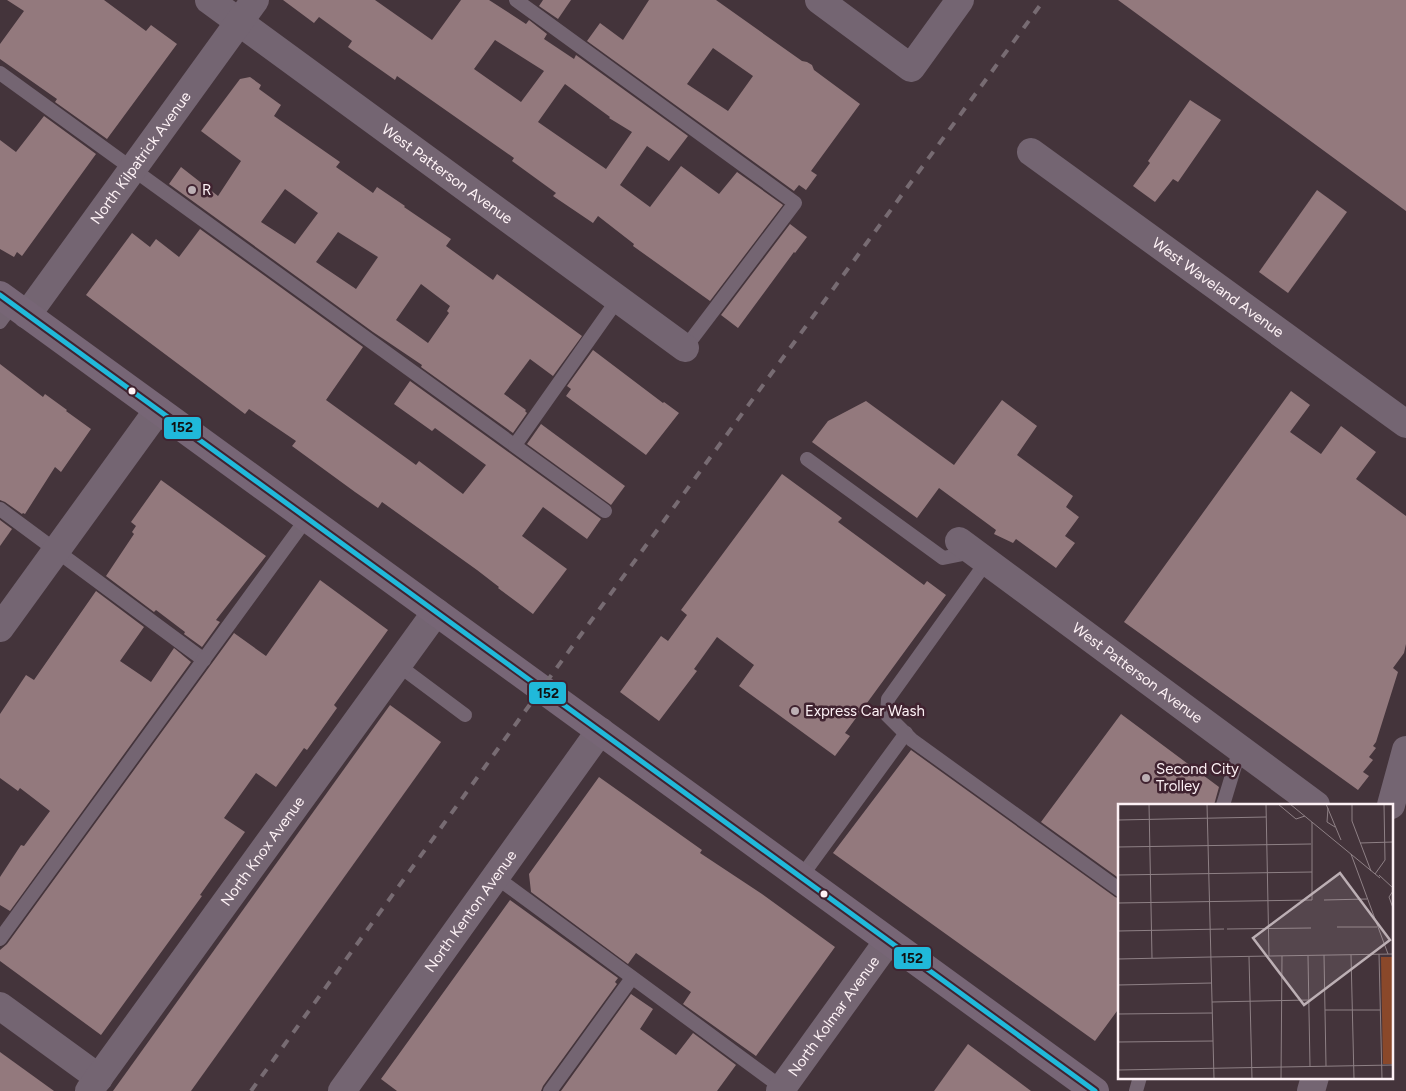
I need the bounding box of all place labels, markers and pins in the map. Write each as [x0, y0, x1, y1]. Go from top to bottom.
place label: R [202, 181, 211, 199]
marker: R [186, 184, 198, 196]
unlabelled marker [127, 386, 137, 396]
place label: Express Car Wash [805, 702, 925, 720]
marker: Express Car Wash [789, 705, 801, 717]
place label: Second City Trolley [1156, 760, 1239, 795]
marker: Second City Trolley [1140, 772, 1152, 784]
unlabelled marker [819, 889, 829, 899]

